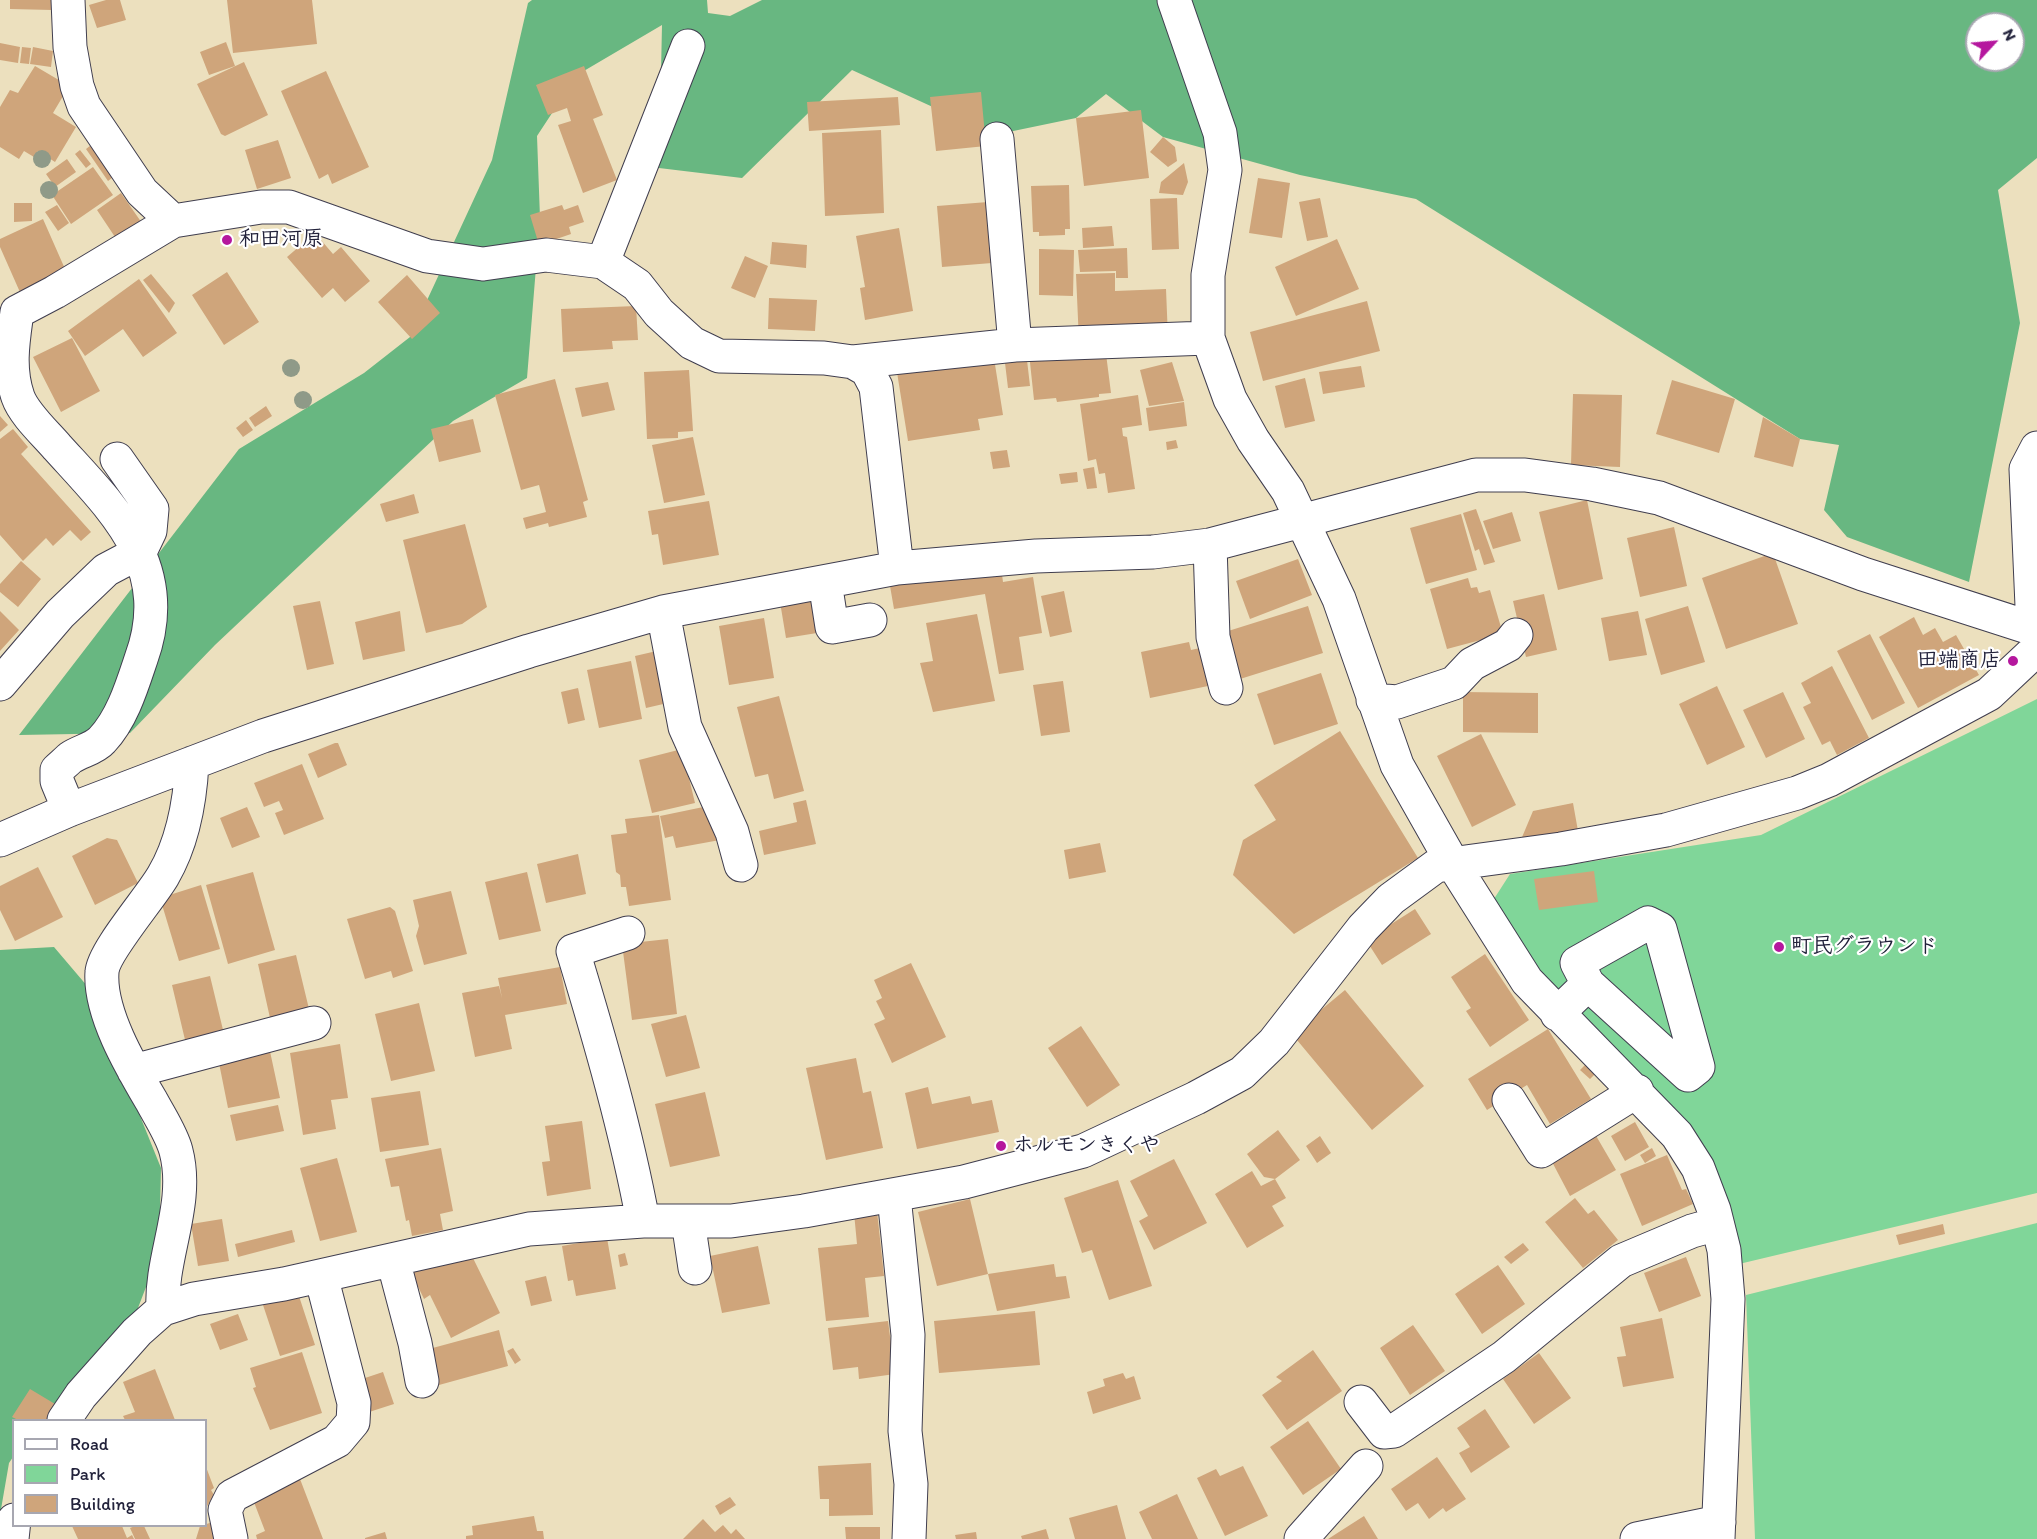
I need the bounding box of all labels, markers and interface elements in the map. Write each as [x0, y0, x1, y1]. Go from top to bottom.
north arrow [1965, 12, 2025, 72]
text: N [1999, 26, 2021, 44]
place label: 和田河原 [239, 227, 323, 253]
marker: 和田河原 [220, 233, 234, 247]
place label: 田端商店 [1917, 648, 2001, 674]
marker: 田端商店 [2006, 654, 2020, 668]
place label: 町民グラウンド [1791, 934, 1938, 960]
marker: 町民グラウンド [1772, 940, 1786, 954]
place label: ホルモンきくや [1013, 1133, 1160, 1159]
marker: ホルモンきくや [994, 1139, 1008, 1153]
legend [12, 1419, 207, 1527]
text: Road [70, 1433, 109, 1455]
text: Park [70, 1463, 105, 1485]
text: Building [70, 1493, 135, 1515]

